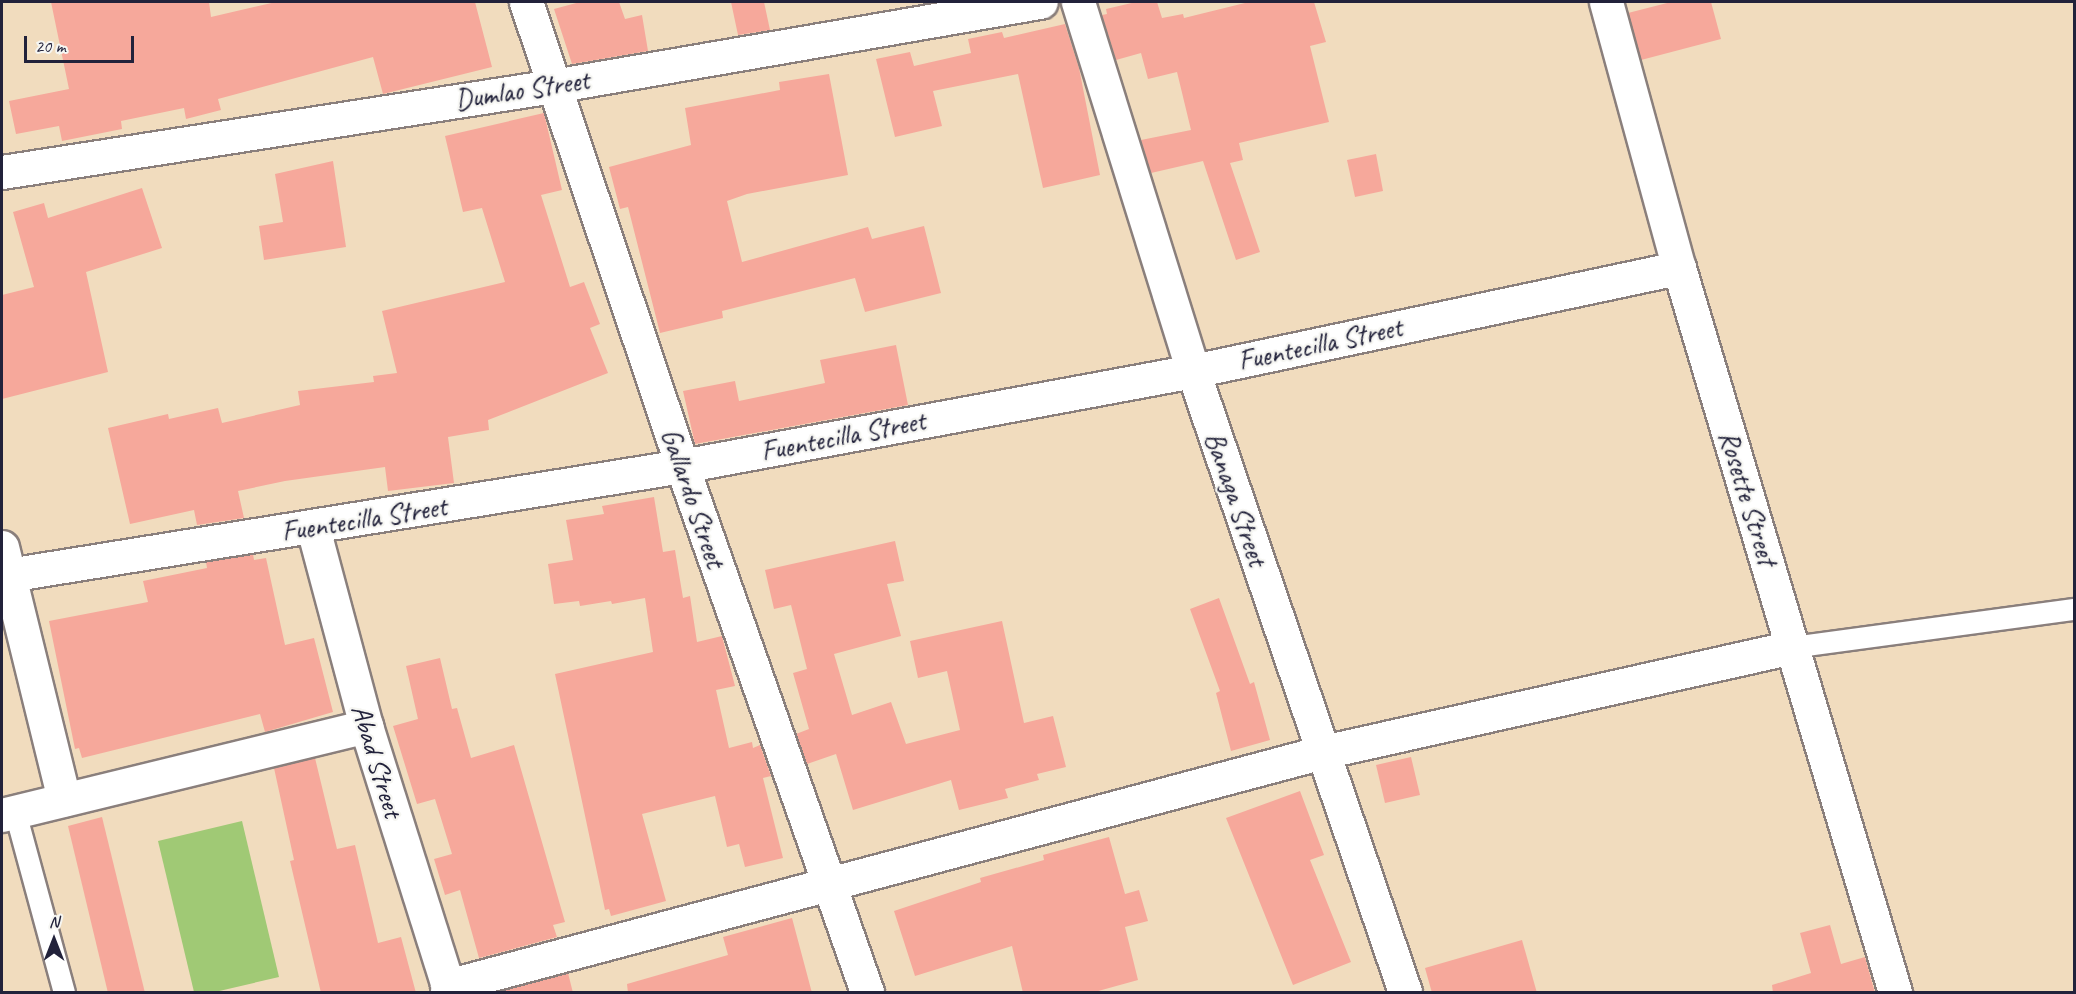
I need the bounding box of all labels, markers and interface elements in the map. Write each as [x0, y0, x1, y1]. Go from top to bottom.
scale bar [27, 24, 136, 62]
text: 20 m [35, 35, 66, 57]
street label: Dumlao Street [452, 63, 592, 117]
street label: Fuentecilla Street [1235, 310, 1405, 378]
street label: Fuentecilla Street [758, 404, 928, 468]
street label: Gallardo Street [653, 424, 733, 572]
street label: Banaga Street [1197, 427, 1275, 571]
street label: Rosette Street [1712, 427, 1784, 569]
street label: Fuentecilla Street [279, 489, 449, 549]
street label: Abad Street [344, 700, 410, 822]
north arrow [24, 910, 84, 970]
text: N [49, 912, 59, 932]

